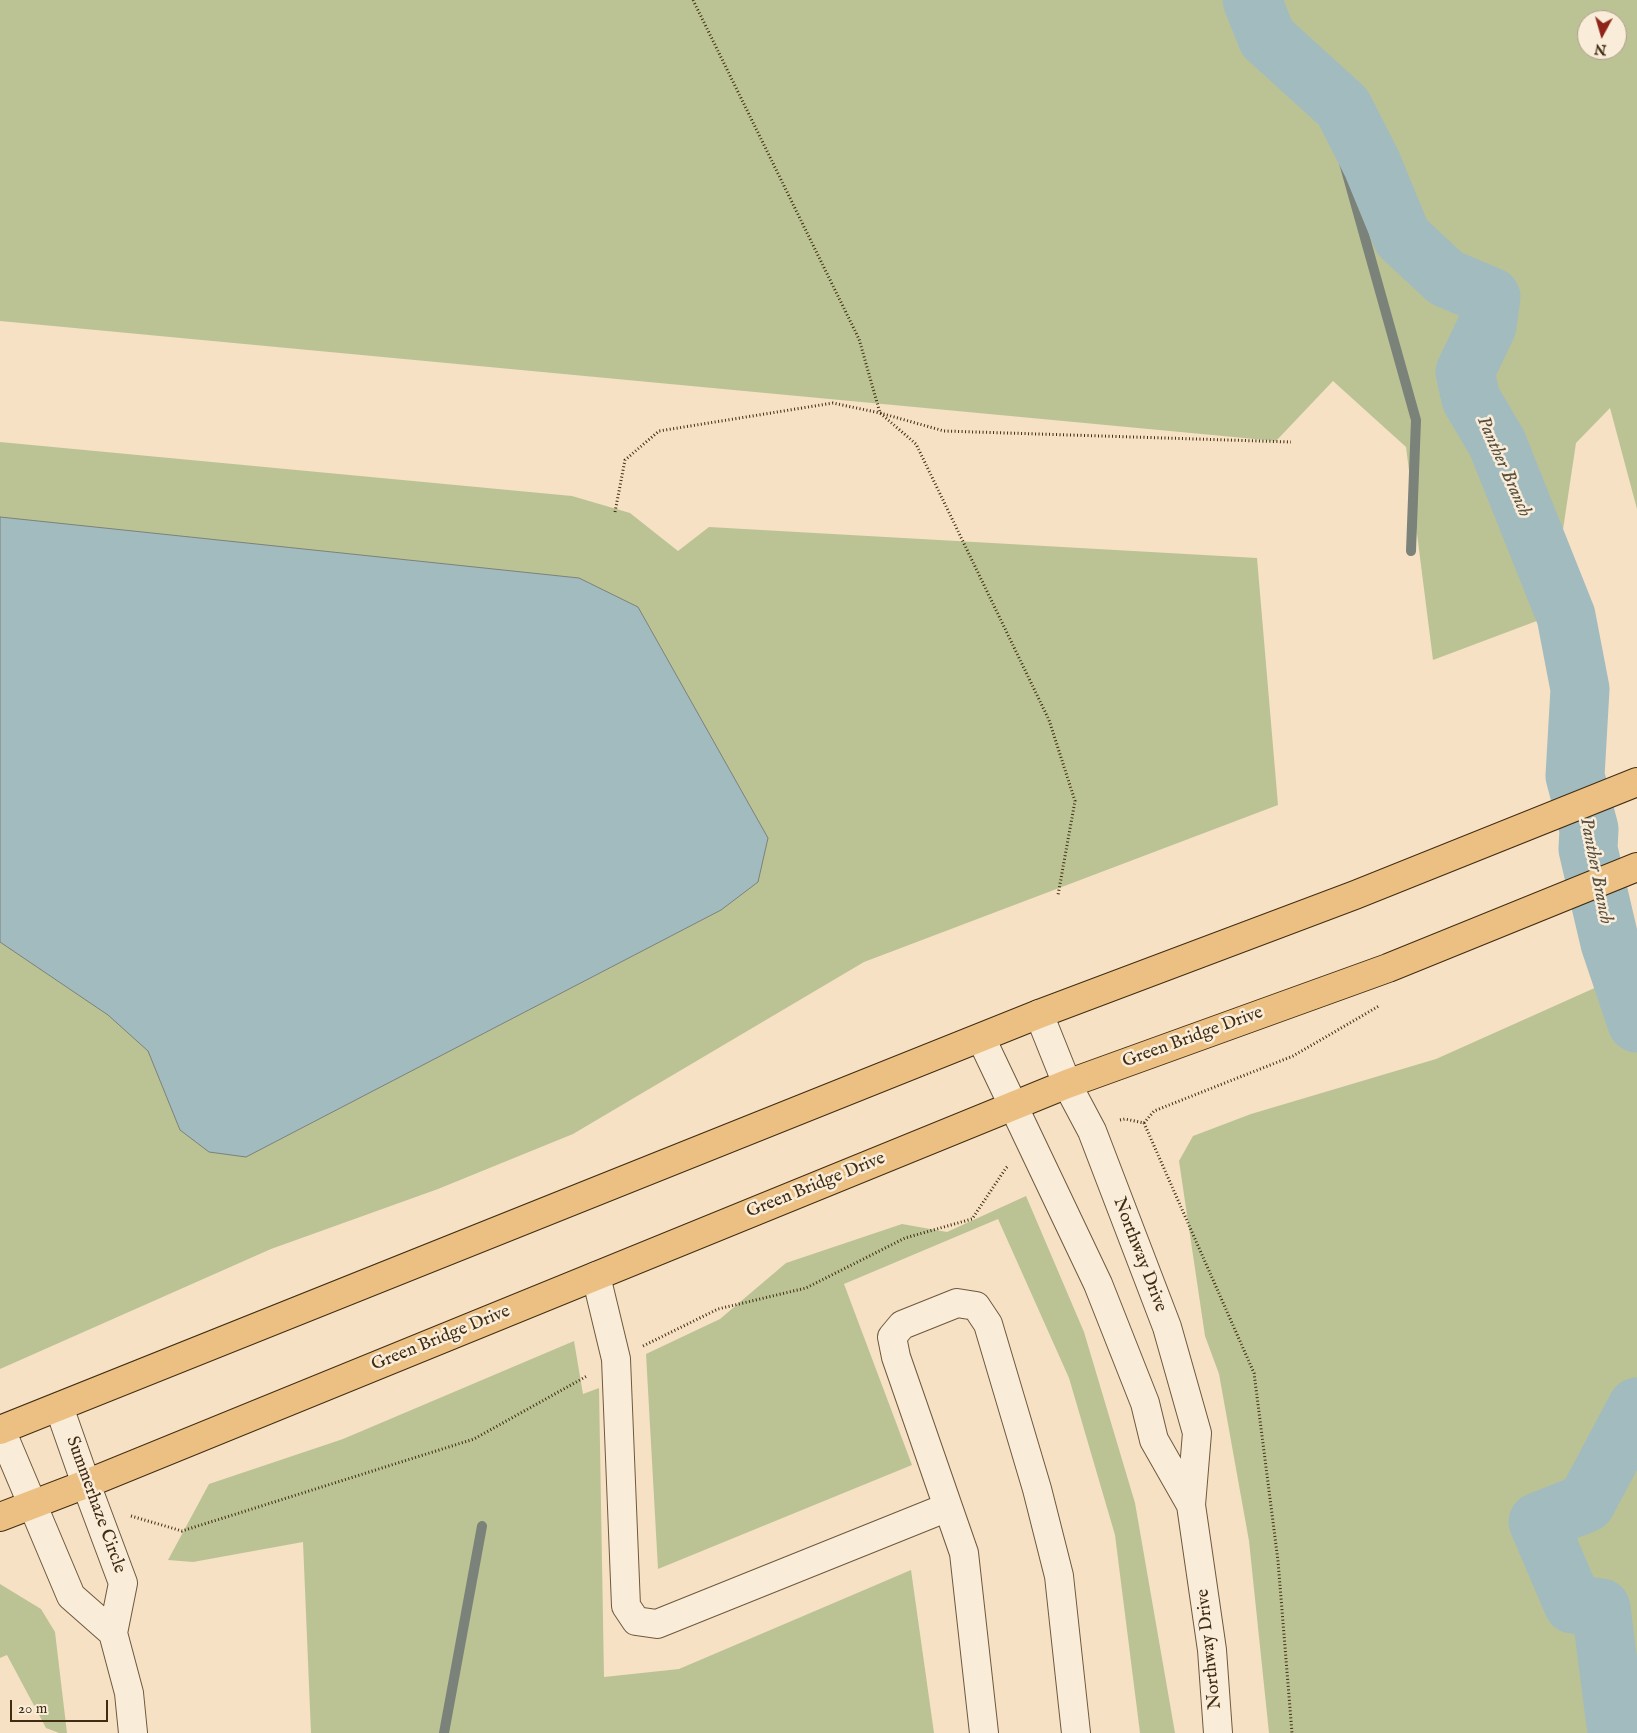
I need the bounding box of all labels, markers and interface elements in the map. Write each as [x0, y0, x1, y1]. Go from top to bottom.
north arrow [1577, 10, 1627, 60]
text: N [1594, 39, 1608, 59]
water label: Panther Branch [1471, 413, 1535, 521]
water label: Panther Branch [1574, 816, 1616, 926]
street label: Green Bridge Drive [1120, 1003, 1266, 1073]
street label: Green Bridge Drive [743, 1148, 889, 1224]
street label: Northway Drive [1107, 1195, 1171, 1315]
street label: Green Bridge Drive [368, 1301, 514, 1377]
street label: Summerhaze Circle [60, 1434, 130, 1576]
street label: Northway Drive [1193, 1588, 1227, 1710]
scale bar [12, 1690, 110, 1722]
text: 20 m [18, 1699, 47, 1718]

